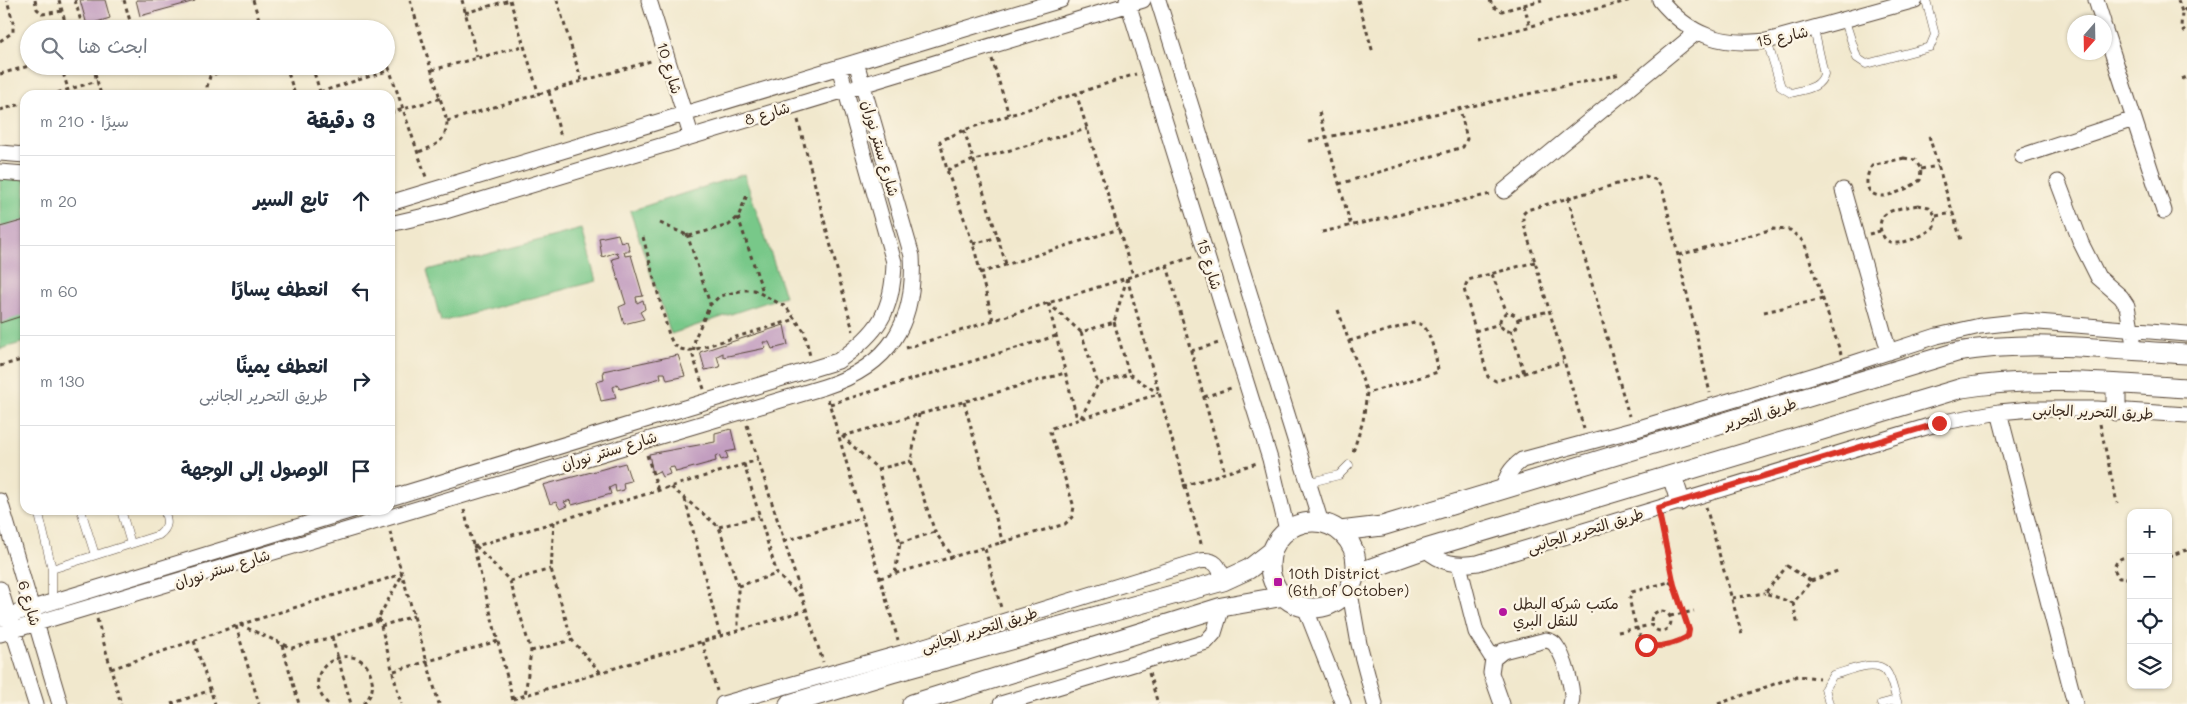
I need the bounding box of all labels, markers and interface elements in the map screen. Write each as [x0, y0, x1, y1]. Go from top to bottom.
north arrow [2067, 15, 2112, 60]
search box [20, 20, 395, 75]
street label: شارع 15 [1754, 21, 1810, 52]
text: ابحث هنا [78, 33, 148, 58]
icon: search [38, 34, 66, 62]
street label: شارع 10 [652, 40, 687, 97]
street label: شارع 8 [742, 97, 792, 130]
street label: شارع سنتر نوران [857, 98, 904, 199]
text: 3 دقيقة [306, 106, 375, 133]
text: سيرًا · 210 m [40, 110, 129, 131]
text: تابع السير [253, 186, 328, 211]
icon: ahead [347, 187, 375, 215]
text: 20 m [40, 190, 77, 211]
street label: شارع 15 [1192, 236, 1227, 292]
text: انعطف يسارًا [231, 276, 328, 301]
icon: left [347, 277, 375, 305]
text: 60 m [40, 280, 77, 301]
text: انعطف يمينًا [236, 353, 328, 378]
icon: right [347, 367, 375, 395]
text: 130 m [40, 370, 84, 391]
text: طريق التحرير الجانبى [199, 384, 328, 405]
street label: طريق التحرير [1719, 392, 1799, 434]
street label: طريق التحرير الجانبى [2032, 399, 2154, 424]
route end [1928, 412, 1951, 435]
street label: شارع سنتر نوران [559, 426, 660, 475]
text: الوصول إلى الوجهة [181, 456, 328, 481]
icon: arrive [347, 457, 375, 485]
street label: طريق التحرير الجانبى [1524, 503, 1646, 558]
map controls [2127, 509, 2172, 689]
button: + [2127, 509, 2172, 554]
street label: شارع سنتر نوران [172, 544, 273, 593]
button: − [2127, 554, 2172, 599]
place label: 10th District (6th of October) [1288, 563, 1409, 600]
marker: 10th District (6th of October) [1272, 576, 1284, 588]
street label: شارع 6 [13, 578, 46, 628]
place label: مكتب شركه البطل للنقل البري [1513, 593, 1619, 632]
button: locate [2127, 599, 2172, 644]
street label: طريق التحرير الجانبى [918, 602, 1040, 657]
marker: مكتب شركه البطل للنقل البري [1497, 606, 1509, 618]
route start [1635, 634, 1658, 657]
button: layers [2127, 644, 2172, 689]

